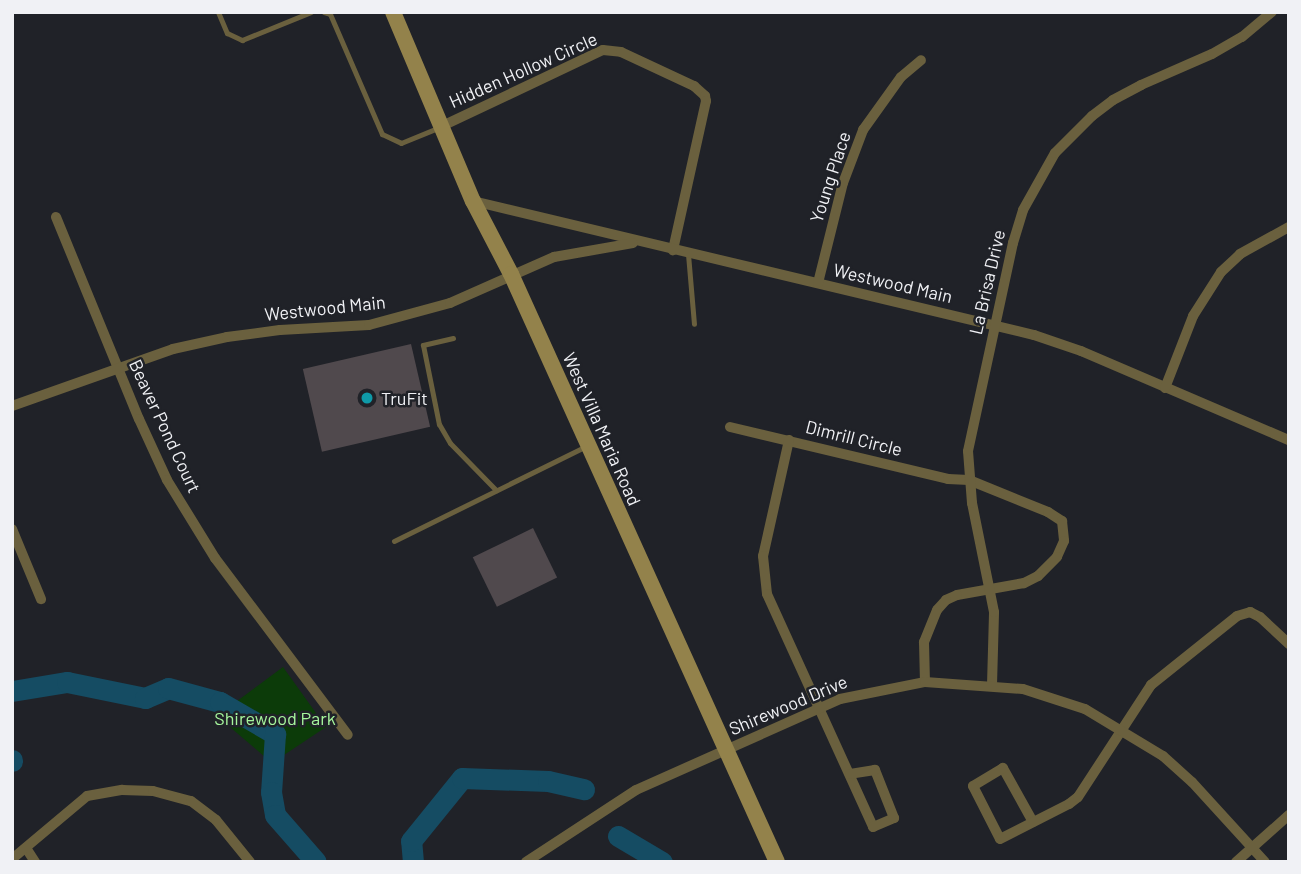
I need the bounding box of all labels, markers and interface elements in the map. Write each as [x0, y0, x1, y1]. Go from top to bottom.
street label: Hidden Hollow Circle [446, 28, 600, 112]
street label: Young Place [805, 129, 855, 225]
street label: La Brisa Drive [964, 227, 1010, 337]
street label: Westwood Main [831, 259, 955, 307]
street label: Westwood Main [263, 291, 387, 325]
street label: West Villa Maria Road [559, 349, 645, 509]
street label: Beaver Pond Court [125, 356, 205, 496]
place label: TruFit [381, 387, 428, 409]
marker: TruFit [359, 390, 375, 406]
street label: Dimrill Circle [804, 416, 904, 460]
street label: Shirewood Drive [726, 670, 850, 740]
park label: Shirewood Park [214, 707, 336, 729]

